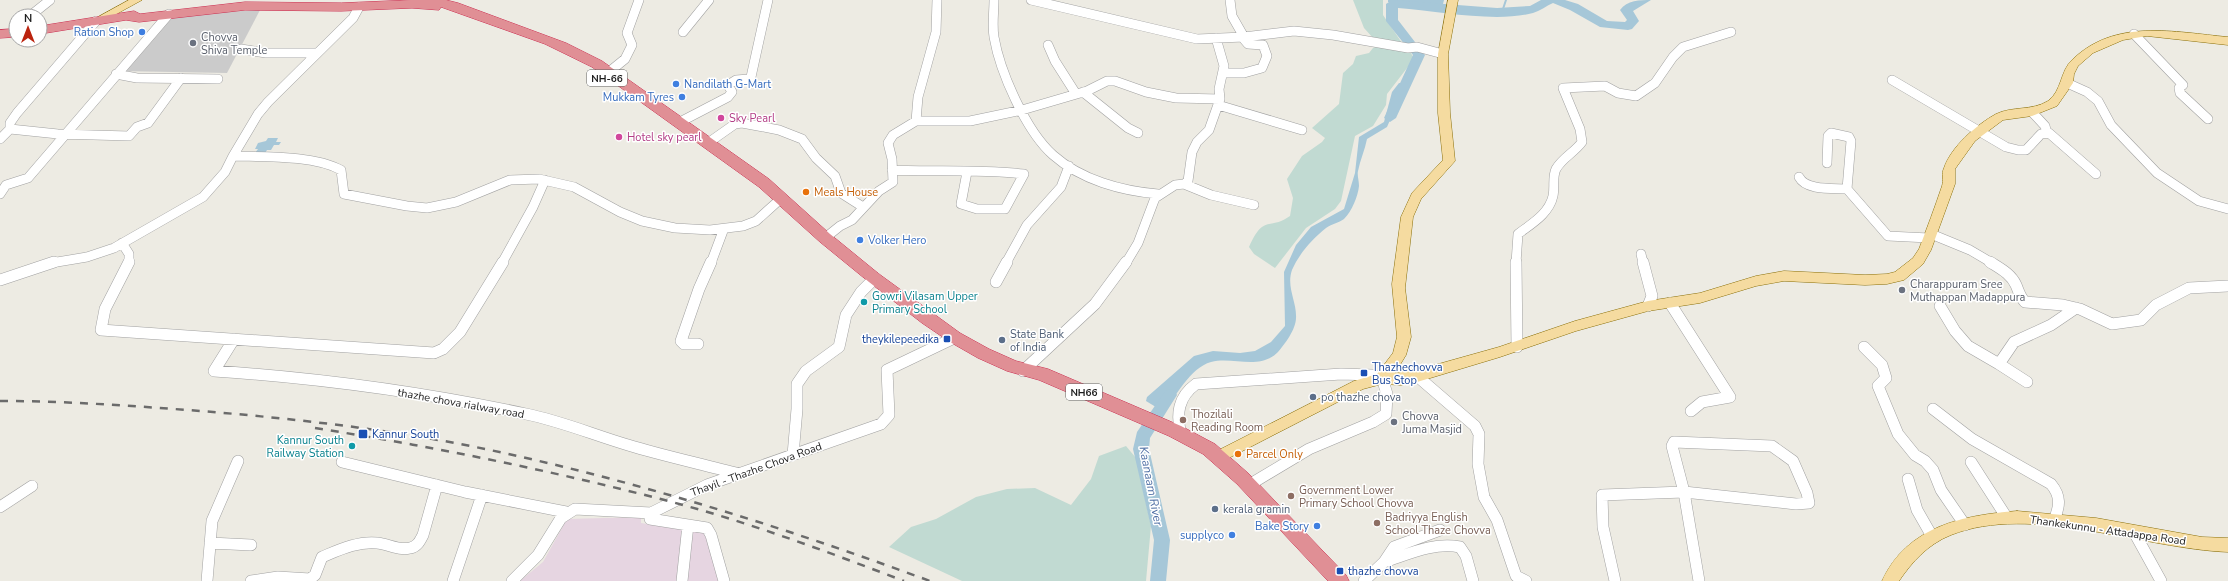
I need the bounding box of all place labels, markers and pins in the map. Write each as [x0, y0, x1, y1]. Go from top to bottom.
place label: Ration Shop [74, 25, 134, 40]
marker: Ration Shop [137, 27, 147, 37]
place label: Chovva Shiva Temple [201, 30, 267, 58]
marker: Chovva Shiva Temple [188, 38, 198, 48]
place label: Nandilath G-Mart [684, 77, 771, 92]
marker: Nandilath G-Mart [671, 79, 681, 89]
place label: Mukkam Tyres [603, 90, 674, 105]
marker: Mukkam Tyres [677, 92, 687, 102]
place label: Sky Pearl [729, 111, 776, 126]
marker: Sky Pearl [716, 113, 726, 123]
place label: Hotel sky pearl [627, 130, 702, 145]
marker: Hotel sky pearl [614, 132, 624, 142]
place label: Meals House [814, 185, 878, 200]
marker: Meals House [801, 187, 811, 197]
place label: Volker Hero [867, 233, 927, 248]
marker: Volker Hero [855, 235, 865, 245]
place label: Charappuram Sree Muthappan Madappura [1910, 277, 2026, 305]
marker: Charappuram Sree Muthappan Madappura [1897, 285, 1907, 295]
place label: Gowri Vilasam Upper Primary School [872, 289, 978, 317]
marker: Gowri Vilasam Upper Primary School [859, 297, 869, 307]
place label: State Bank of India [1010, 327, 1064, 355]
place label: theykilepeedika [862, 332, 939, 347]
marker: theykilepeedika [942, 334, 952, 344]
marker: State Bank of India [997, 335, 1007, 345]
place label: Thazhechovva Bus Stop [1372, 360, 1443, 388]
marker: Thazhechovva Bus Stop [1359, 368, 1369, 378]
place label: po thazhe chova [1321, 390, 1401, 405]
marker: po thazhe chova [1308, 392, 1318, 402]
place label: Thozilali Reading Room [1191, 407, 1263, 435]
place label: Chovva Juma Masjid [1401, 409, 1462, 437]
marker: Thozilali Reading Room [1178, 415, 1188, 425]
marker: Chovva Juma Masjid [1389, 417, 1399, 427]
place label: Kannur South [372, 427, 439, 442]
marker: Kannur South [357, 428, 369, 440]
place label: Kannur South Railway Station [267, 433, 344, 461]
marker: Kannur South Railway Station [347, 441, 357, 451]
place label: Parcel Only [1246, 447, 1303, 462]
marker: Parcel Only [1233, 449, 1243, 459]
place label: Government Lower Primary School Chovva [1299, 483, 1414, 511]
marker: Government Lower Primary School Chovva [1286, 491, 1296, 501]
place label: kerala gramin [1223, 502, 1290, 517]
marker: kerala gramin [1210, 504, 1220, 514]
place label: Badriyya English School Thaze Chovva [1385, 510, 1491, 538]
marker: Badriyya English School Thaze Chovva [1372, 518, 1382, 528]
place label: Bake Story [1255, 519, 1309, 534]
marker: Bake Story [1312, 521, 1322, 531]
place label: supplyco [1180, 528, 1224, 543]
marker: supplyco [1227, 530, 1237, 540]
place label: thazhe chovva [1348, 564, 1419, 579]
marker: thazhe chovva [1335, 566, 1345, 576]

